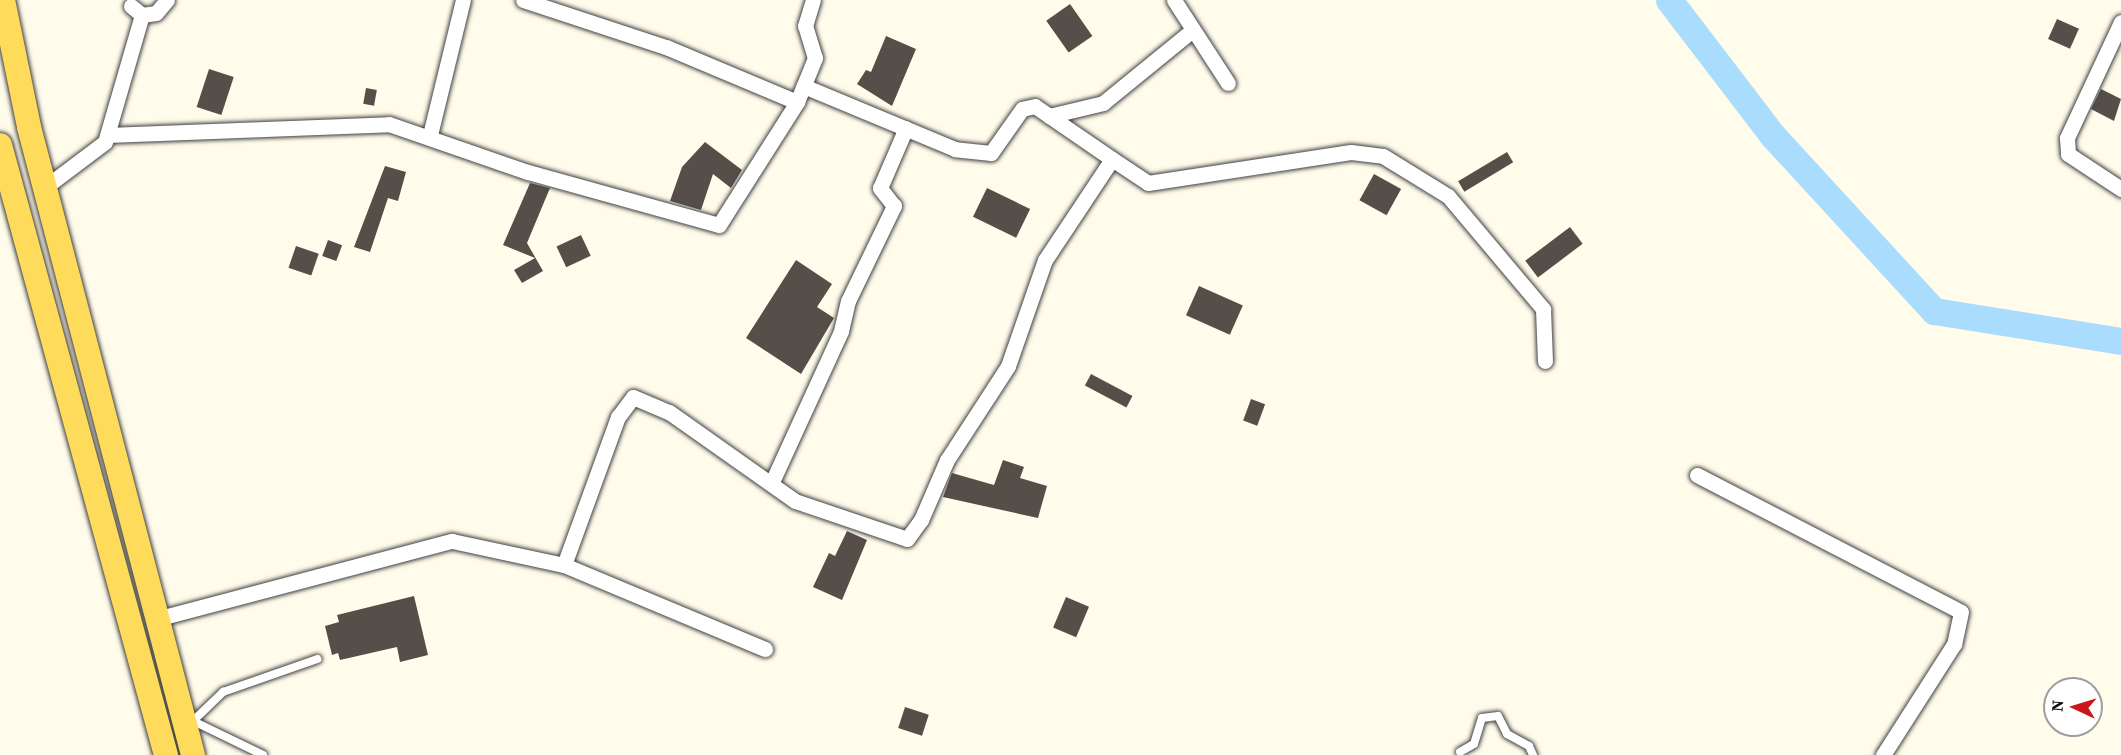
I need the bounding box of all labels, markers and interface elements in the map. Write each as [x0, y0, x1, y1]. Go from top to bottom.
north arrow [2043, 677, 2103, 737]
text: N [2046, 699, 2068, 712]

